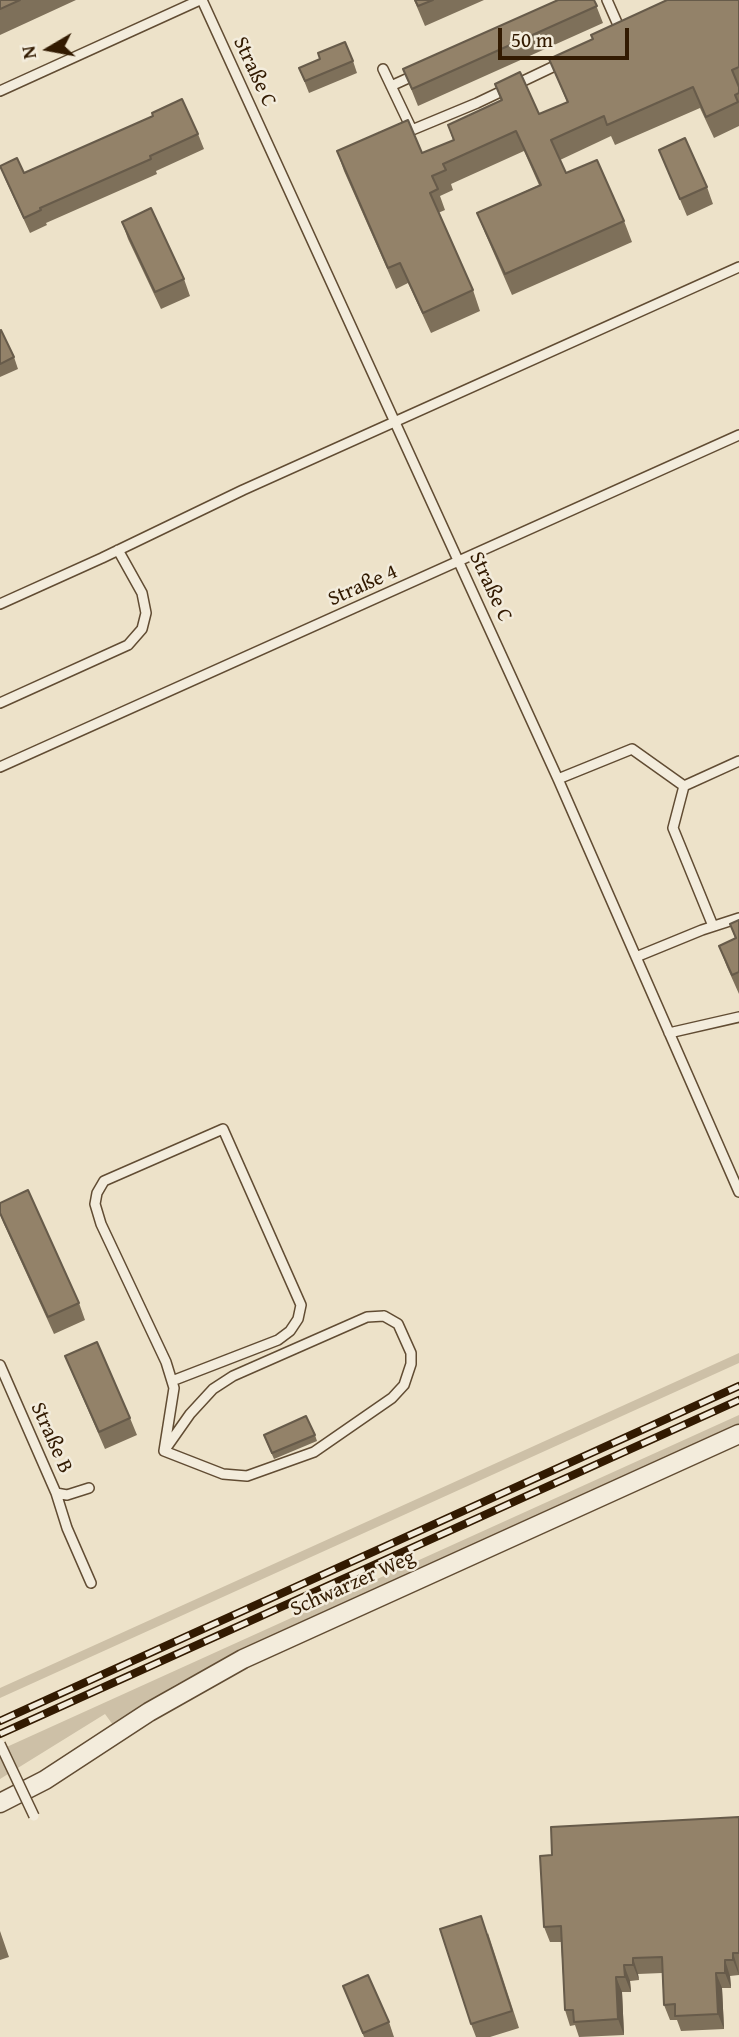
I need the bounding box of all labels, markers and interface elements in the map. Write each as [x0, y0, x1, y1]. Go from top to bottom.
north arrow [14, 14, 84, 84]
scale bar [501, 14, 632, 58]
text: 50 m [511, 24, 553, 55]
street label: Straße C [227, 33, 281, 111]
text: N [13, 44, 43, 61]
street label: Straße C [463, 548, 517, 626]
street label: Straße 4 [325, 560, 401, 612]
street label: Straße B [24, 1399, 78, 1477]
street label: Schwarzer Weg [287, 1545, 419, 1623]

